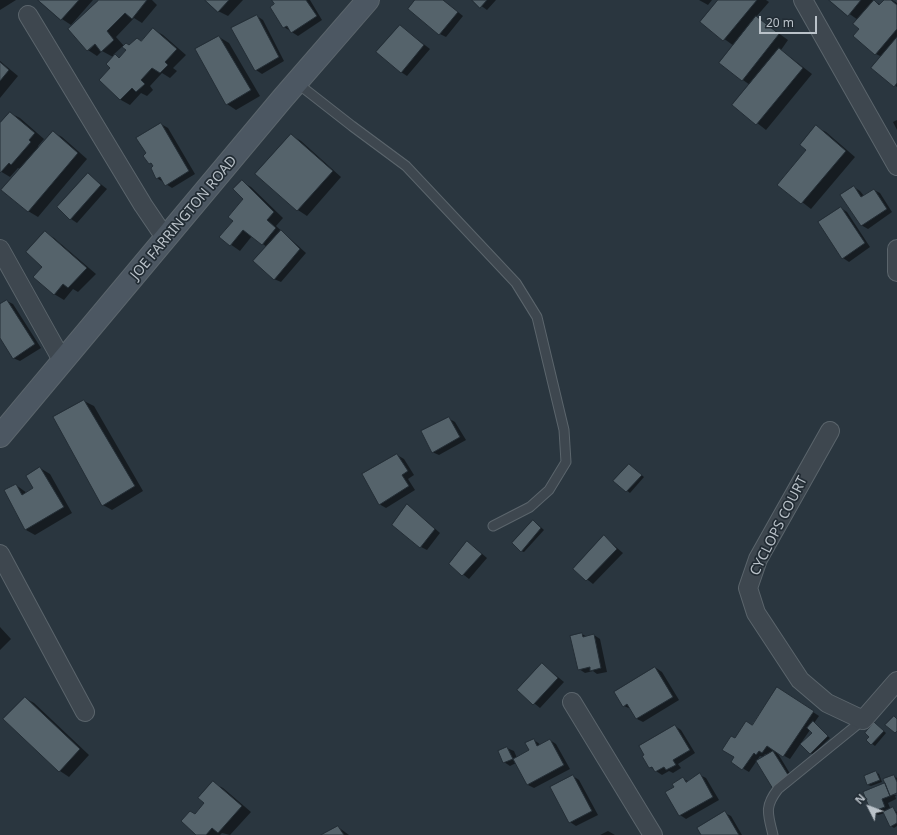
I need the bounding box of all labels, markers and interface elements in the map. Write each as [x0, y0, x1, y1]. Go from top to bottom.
scale bar [761, 8, 819, 34]
text: 20 m [766, 14, 794, 31]
street label: JOE FARRINGTON ROAD [127, 153, 241, 283]
street label: CYCLOPS COURT [747, 473, 811, 579]
north arrow [849, 787, 889, 827]
text: N [851, 790, 868, 807]

